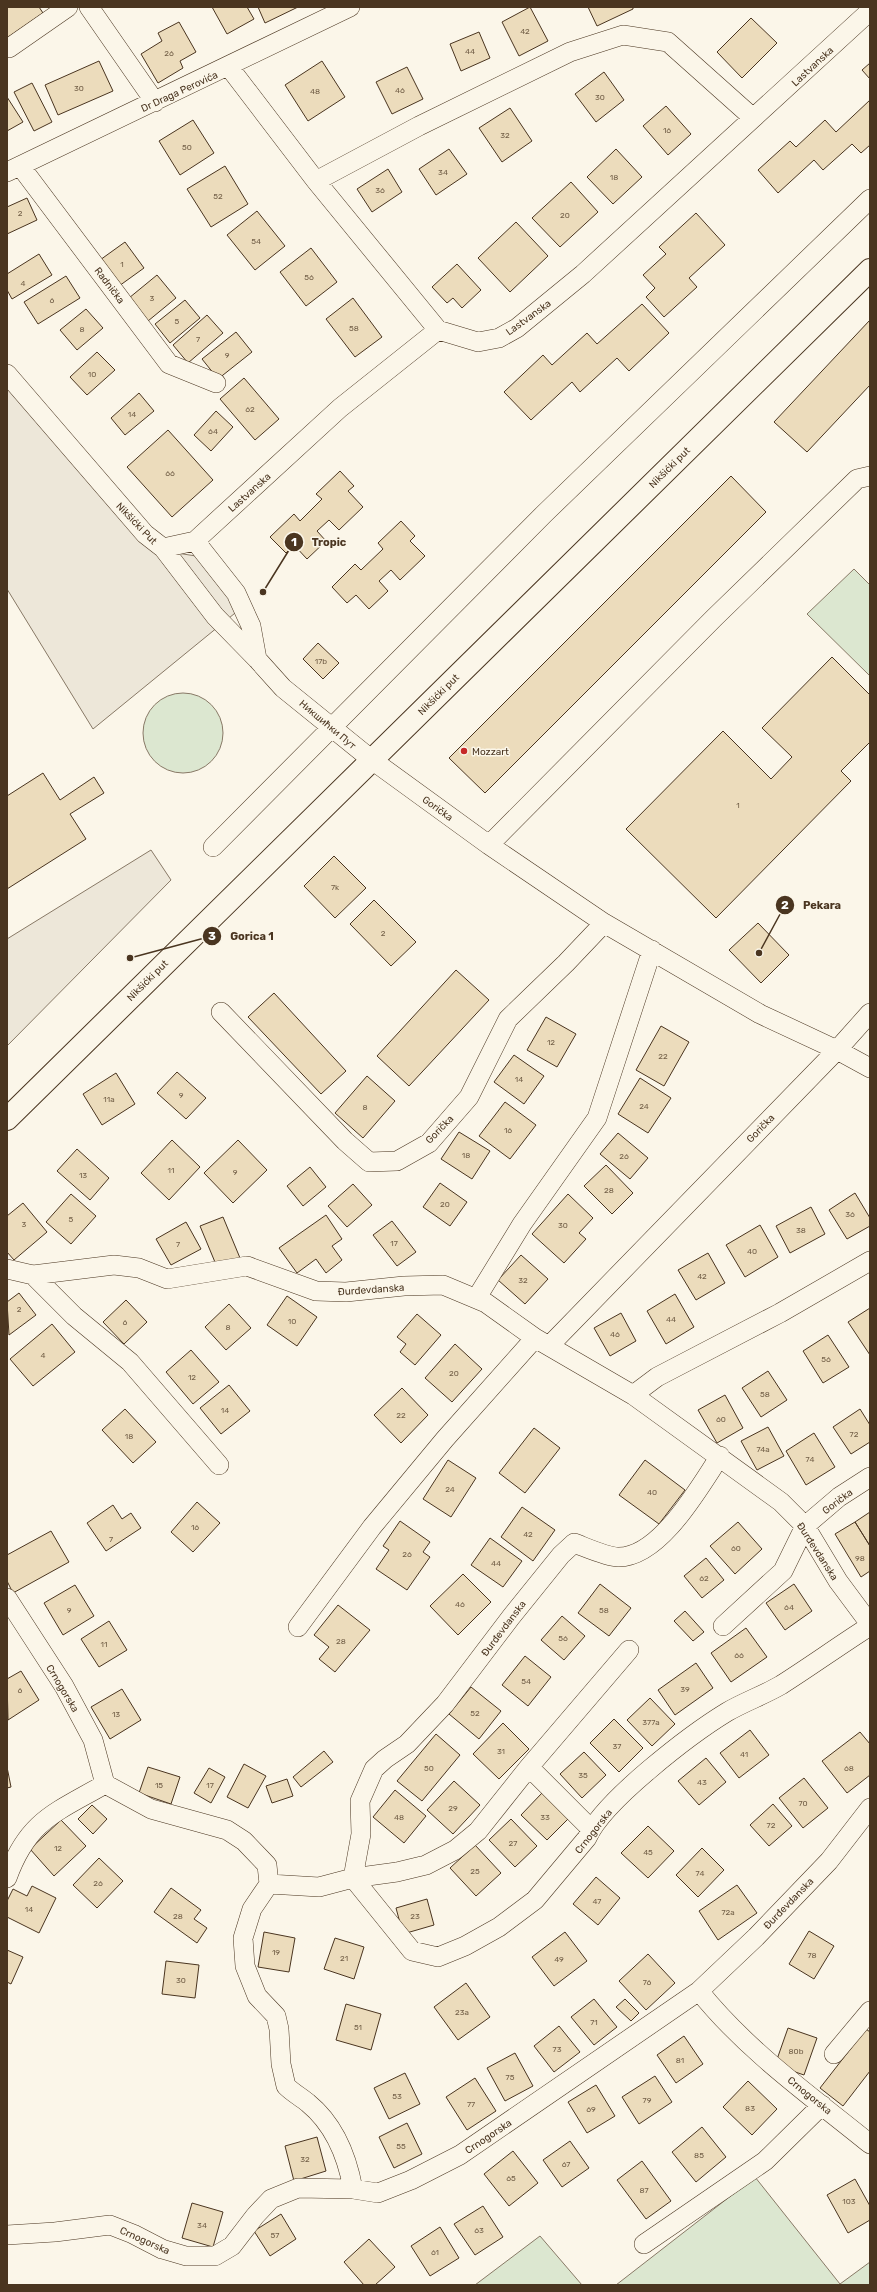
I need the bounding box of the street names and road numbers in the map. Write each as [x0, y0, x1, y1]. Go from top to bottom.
street label: Lastvanska [789, 44, 836, 89]
street label: Dr Draga Perovića [139, 69, 220, 115]
street label: Radnička [92, 265, 127, 306]
street label: Lastvanska [504, 297, 553, 338]
street label: Nikšićki put [647, 445, 693, 491]
street label: Lastvanska [226, 471, 273, 515]
street label: Nikšićki Put [113, 500, 159, 547]
street label: Nikšićki put [416, 672, 462, 718]
street label: Никшићки Пут [297, 698, 358, 752]
street label: Gorička [420, 794, 455, 824]
street label: Nikšićki put [125, 958, 171, 1004]
street label: Gorička [744, 1112, 777, 1145]
street label: Gorička [423, 1113, 456, 1146]
street label: Đurđevdanska [337, 1282, 405, 1298]
street label: Gorička [820, 1487, 855, 1517]
street label: Đurđevdanska [794, 1520, 840, 1583]
street label: Đurđevdanska [479, 1598, 529, 1659]
street label: Crnogorska [43, 1663, 81, 1715]
street label: Crnogorska [573, 1807, 615, 1856]
street label: Đurđevdanska [761, 1876, 816, 1932]
street label: Crnogorska [785, 2074, 834, 2117]
street label: Crnogorska [463, 2117, 514, 2157]
street label: Crnogorska [118, 2225, 171, 2257]

